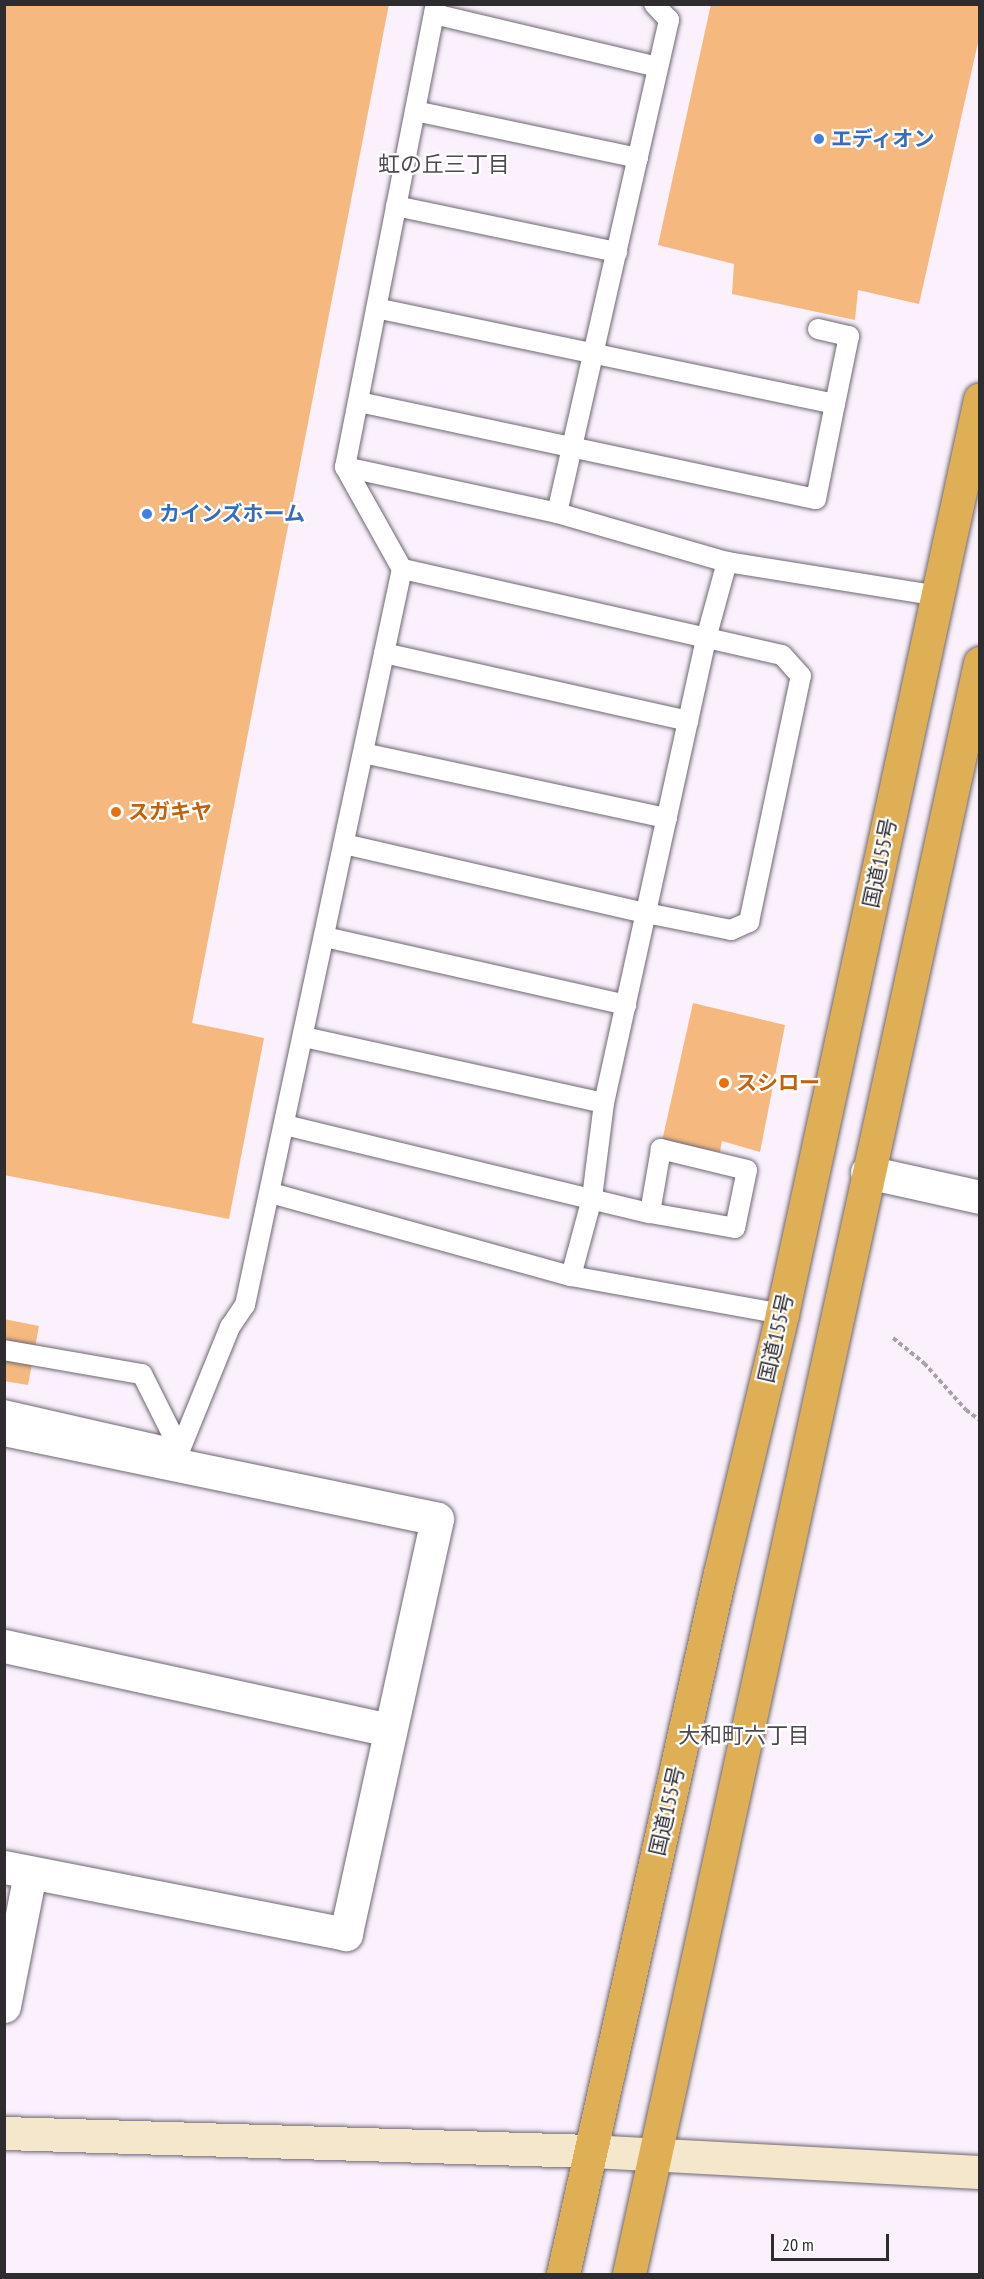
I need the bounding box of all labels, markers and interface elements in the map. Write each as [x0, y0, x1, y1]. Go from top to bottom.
place label: エディオン [831, 126, 936, 152]
marker: エディオン [812, 132, 826, 146]
district label: 虹の丘三丁目 [378, 152, 510, 178]
place label: カインズホーム [159, 501, 306, 527]
marker: カインズホーム [140, 507, 154, 521]
place label: スガキヤ [128, 799, 212, 825]
marker: スガキヤ [109, 805, 123, 819]
street label: 国道155号 [858, 816, 902, 910]
place label: スシロー [736, 1070, 820, 1096]
marker: スシロー [717, 1076, 731, 1090]
street label: 国道155号 [753, 1291, 799, 1385]
district label: 大和町六丁目 [678, 1723, 810, 1749]
street label: 国道155号 [644, 1764, 690, 1858]
scale bar [774, 2222, 892, 2260]
text: 20 m [782, 2233, 814, 2256]

